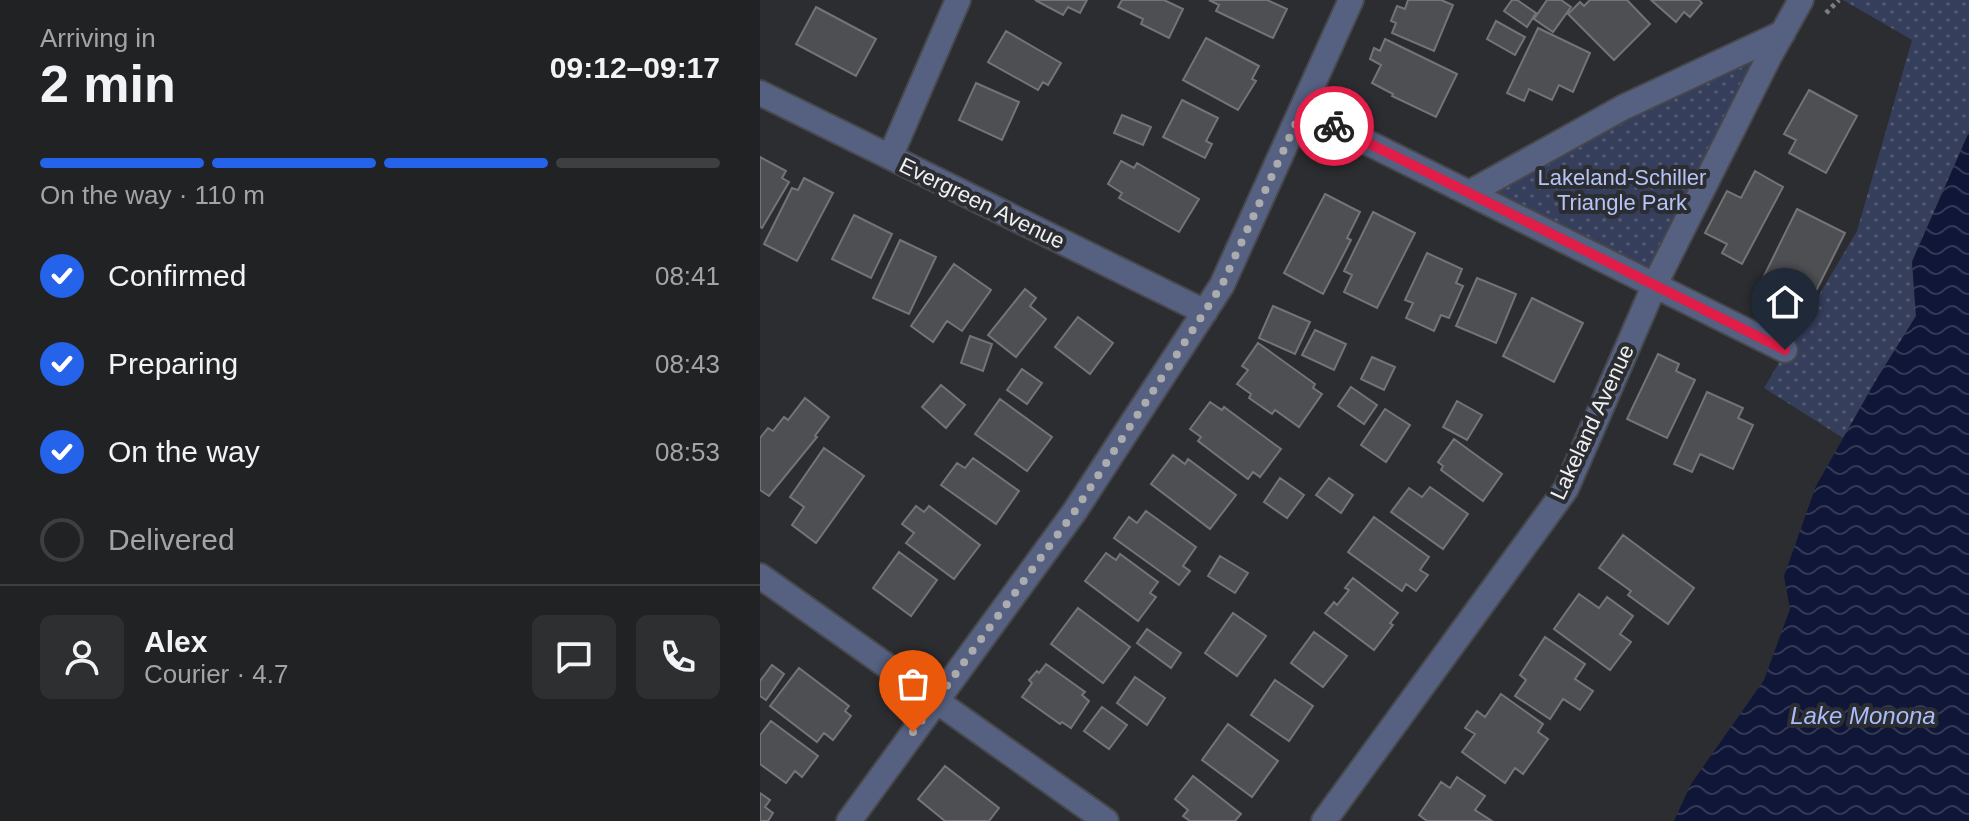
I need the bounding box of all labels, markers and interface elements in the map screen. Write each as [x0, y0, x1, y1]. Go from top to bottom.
text: Arriving in [40, 23, 156, 53]
text: 09:12–09:17 [550, 51, 720, 84]
text: 2 min [40, 55, 176, 113]
courier [1294, 86, 1374, 166]
icon: bike [1312, 104, 1356, 148]
street label: Evergreen Avenue [895, 152, 1069, 254]
park label: Lakeland-Schiller Triangle Park [1538, 165, 1706, 215]
text: On the way · 110 m [40, 180, 265, 210]
icon: check [40, 254, 84, 298]
text: Confirmed [108, 259, 246, 292]
text: 08:41 [655, 261, 720, 291]
pin [1751, 268, 1819, 350]
icon: home [1763, 280, 1807, 324]
street label: Lakeland Avenue [1545, 340, 1639, 504]
icon: check [40, 342, 84, 386]
text: Preparing [108, 347, 238, 380]
text: 08:43 [655, 349, 720, 379]
icon: check [40, 430, 84, 474]
text: On the way [108, 435, 260, 468]
text: 08:53 [655, 437, 720, 467]
text: Delivered [108, 523, 235, 556]
button: person [40, 615, 124, 699]
button: chat [532, 615, 616, 699]
button: phone [636, 615, 720, 699]
text: Alex [144, 625, 207, 658]
pin [879, 650, 947, 732]
text: Courier · 4.7 [144, 659, 289, 689]
icon: bag [891, 662, 935, 706]
water label: Lake Monona [1790, 702, 1936, 729]

